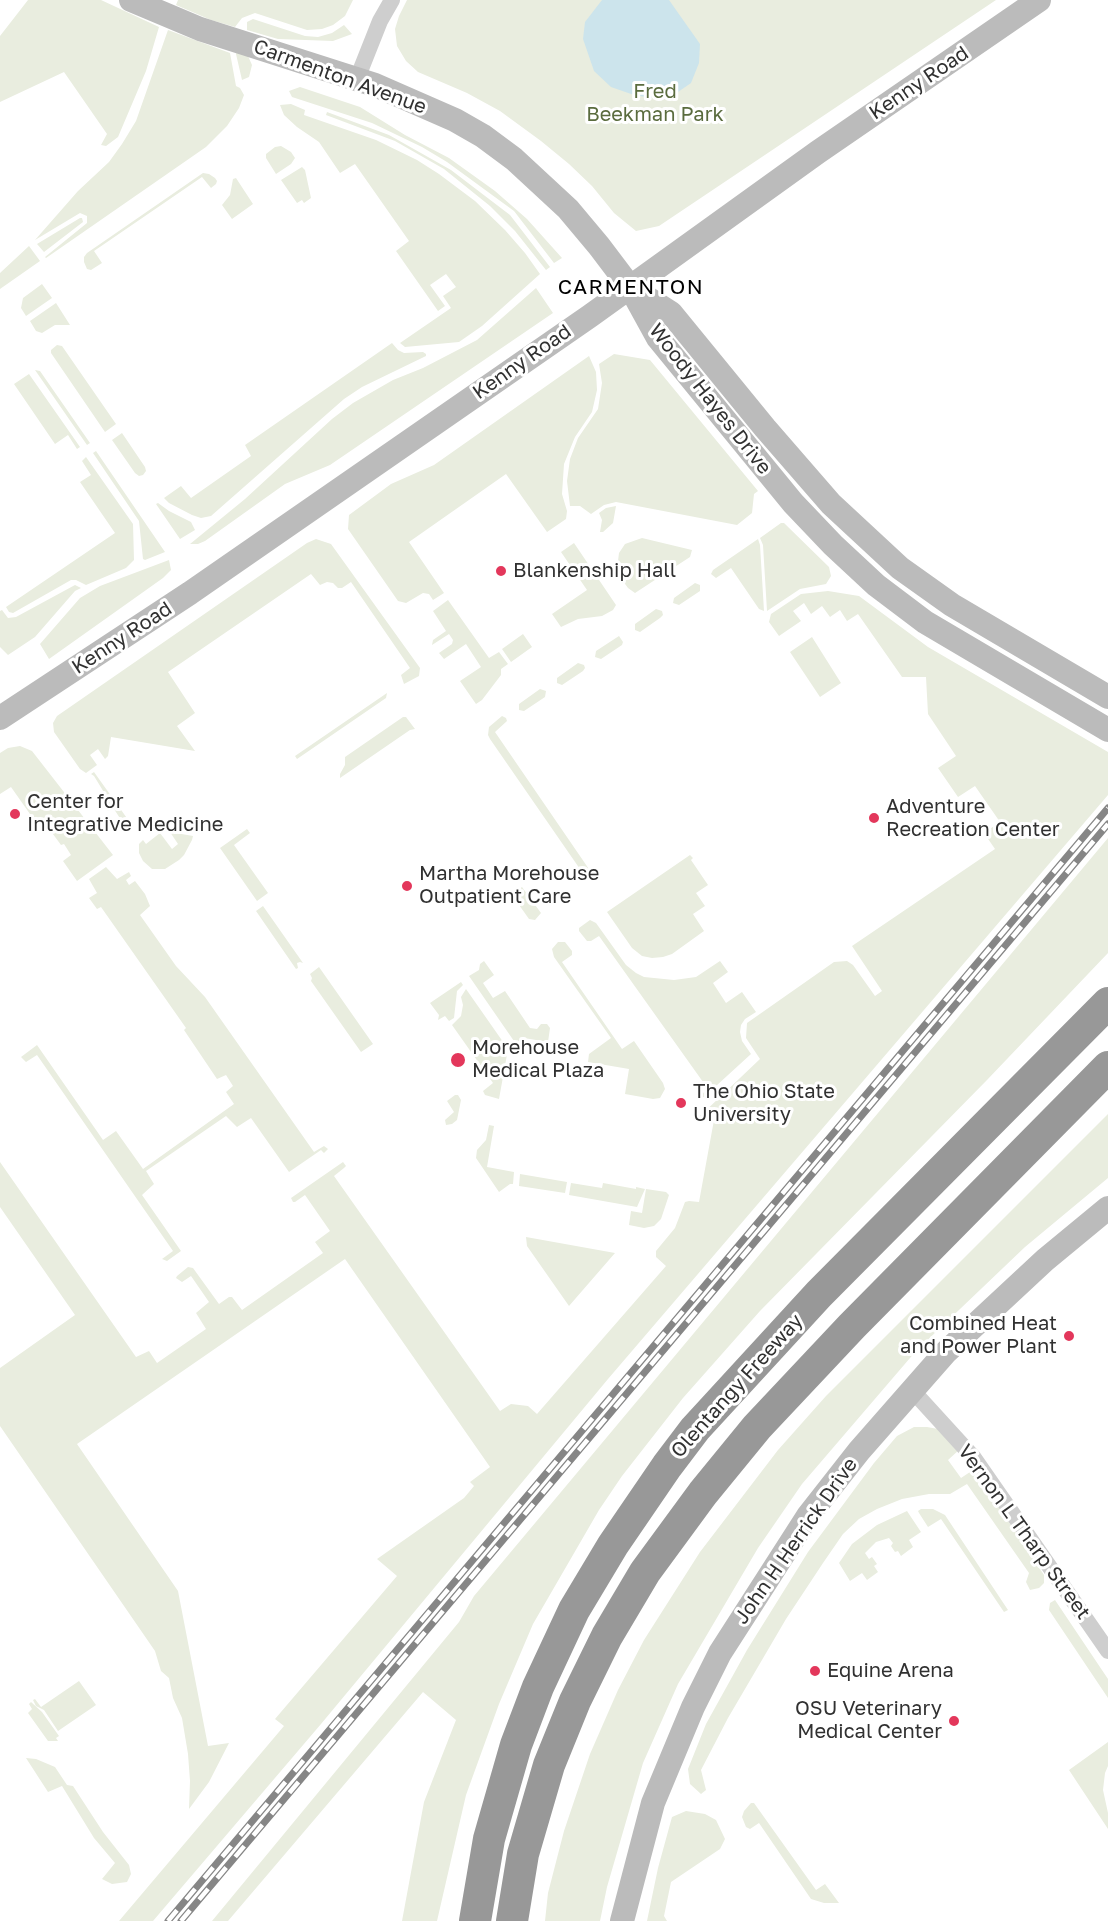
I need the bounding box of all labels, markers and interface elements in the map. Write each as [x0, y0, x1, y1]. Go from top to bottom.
street label: Carmenton Avenue [250, 35, 430, 119]
street label: Kenny Road [865, 41, 973, 125]
park label: Fred Beekman Park [586, 80, 724, 127]
district label: CARMENTON [558, 274, 704, 300]
street label: Kenny Road [468, 319, 576, 405]
street label: Woody Hayes Drive [644, 319, 776, 479]
place label: Blankenship Hall [513, 559, 676, 583]
marker: Blankenship Hall [494, 564, 508, 578]
street label: Kenny Road [67, 597, 177, 679]
place label: Center for Integrative Medicine [27, 790, 223, 837]
place label: Adventure Recreation Center [886, 795, 1060, 842]
marker: Center for Integrative Medicine [8, 807, 22, 821]
marker: Adventure Recreation Center [867, 811, 881, 825]
place label: Martha Morehouse Outpatient Care [419, 862, 599, 909]
marker: Martha Morehouse Outpatient Care [400, 879, 414, 893]
place label: Morehouse Medical Plaza [472, 1036, 604, 1083]
marker: Morehouse Medical Plaza [449, 1051, 467, 1069]
place label: The Ohio State University [693, 1080, 835, 1127]
marker: The Ohio State University [674, 1096, 688, 1110]
street label: Olentangy Freeway [666, 1309, 808, 1463]
place label: Combined Heat and Power Plant [900, 1312, 1057, 1359]
marker: Combined Heat and Power Plant [1062, 1329, 1076, 1343]
street label: Vernon L Tharp Street [953, 1440, 1095, 1624]
street label: John H Herrick Drive [730, 1453, 862, 1629]
place label: Equine Arena [827, 1659, 954, 1683]
marker: Equine Arena [808, 1664, 822, 1678]
place label: OSU Veterinary Medical Center [795, 1697, 942, 1744]
marker: OSU Veterinary Medical Center [947, 1714, 961, 1728]

